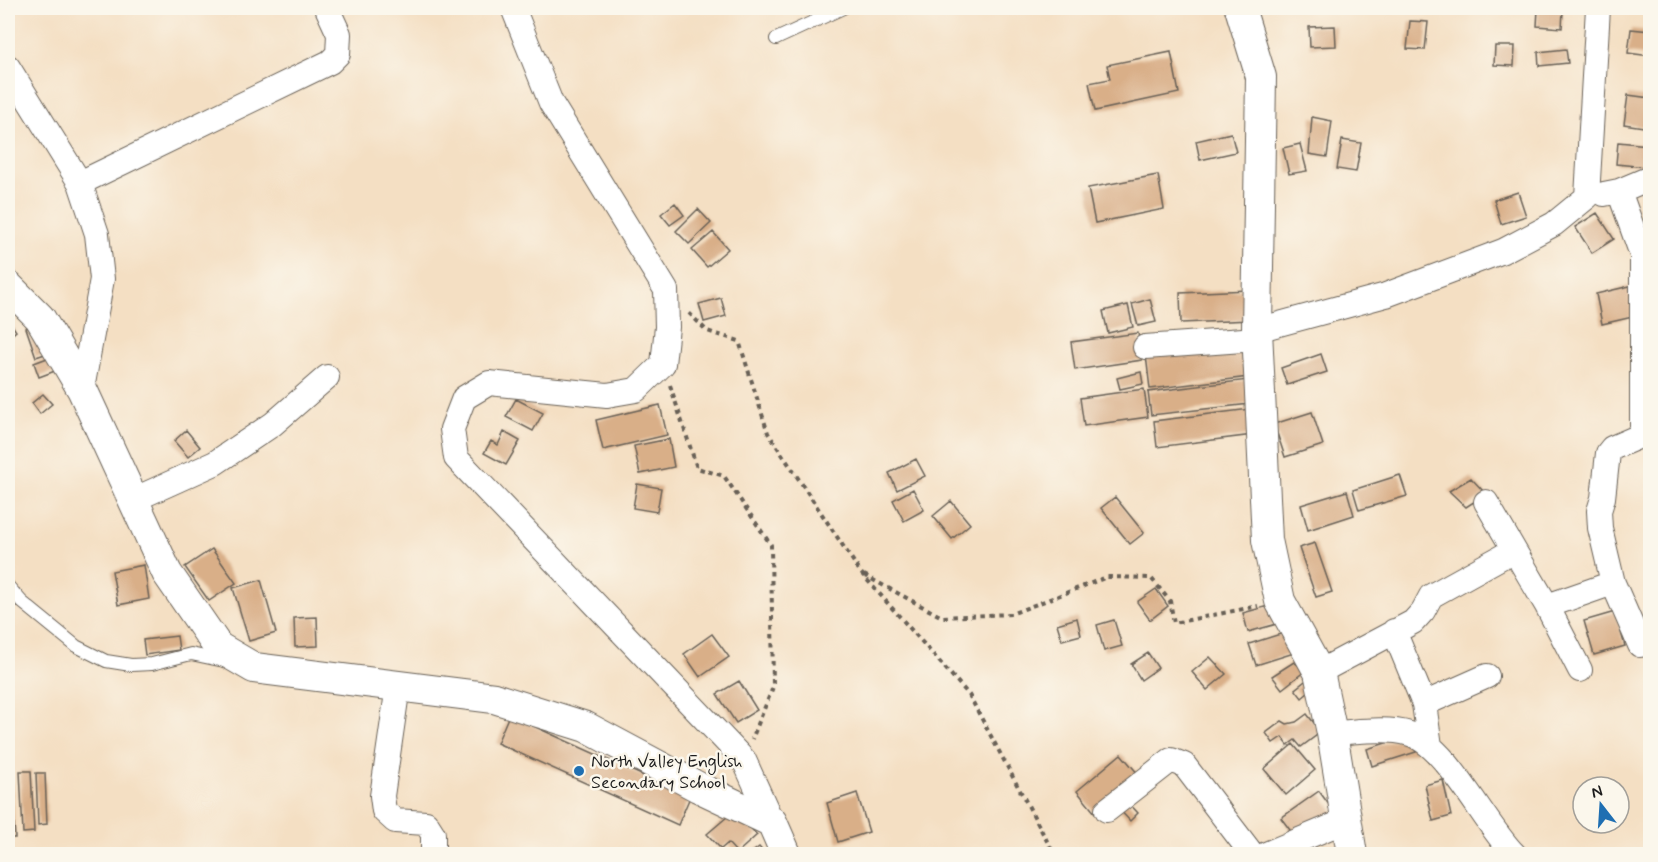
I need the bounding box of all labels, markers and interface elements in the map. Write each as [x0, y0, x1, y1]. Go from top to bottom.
place label: North Valley English Secondary School [591, 750, 742, 795]
marker: North Valley English Secondary School [572, 764, 586, 778]
north arrow [1571, 775, 1631, 835]
text: N [1589, 780, 1605, 804]

